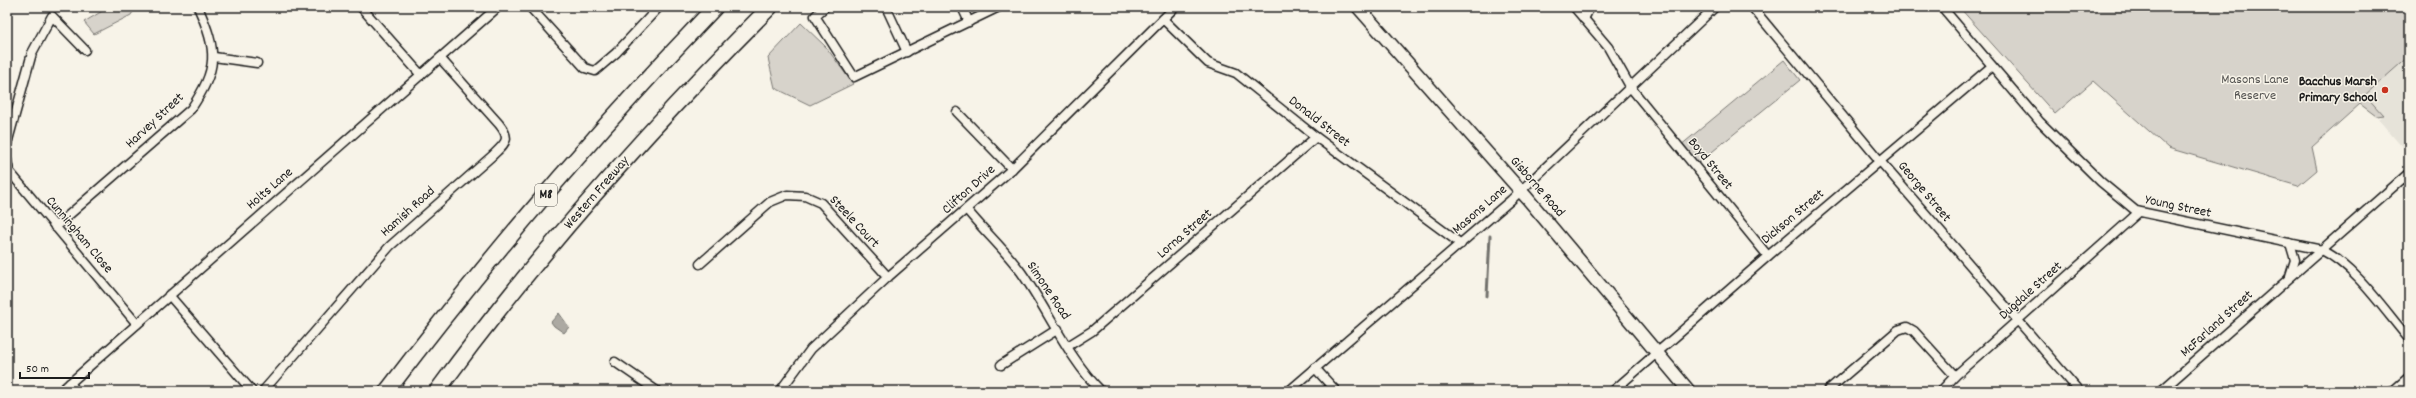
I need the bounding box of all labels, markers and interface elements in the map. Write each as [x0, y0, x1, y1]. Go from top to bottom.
park label: Masons Lane Reserve [2221, 70, 2289, 106]
place label: Bacchus Marsh Primary School [2299, 72, 2378, 108]
marker: Bacchus Marsh Primary School [2380, 85, 2390, 95]
street label: Harvey Street [121, 89, 189, 153]
street label: Donald Street [1284, 91, 1354, 153]
street label: Boyd Street [1683, 133, 1737, 195]
street label: Western Freeway [560, 152, 635, 234]
street label: Gisborne Road [1505, 152, 1569, 222]
street label: George Street [1893, 157, 1955, 227]
street label: Clifton Drive [938, 161, 1000, 219]
street label: Holts Lane [242, 163, 298, 215]
street label: Masons Lane [1448, 180, 1512, 240]
street label: Hamish Road [376, 182, 440, 242]
road number: M8 [535, 184, 557, 206]
street label: Dickson Street [1757, 185, 1829, 249]
street label: Young Street [2143, 190, 2213, 224]
street label: Steele Court [824, 191, 884, 253]
street label: Cunningham Close [41, 192, 117, 278]
street label: Lorna Street [1153, 204, 1217, 264]
street label: Dugdale Street [1995, 257, 2067, 325]
street label: Simone Road [1021, 258, 1075, 324]
street label: McFarland Street [2176, 286, 2258, 362]
scale bar [20, 354, 89, 380]
text: 50 m [26, 361, 49, 378]

